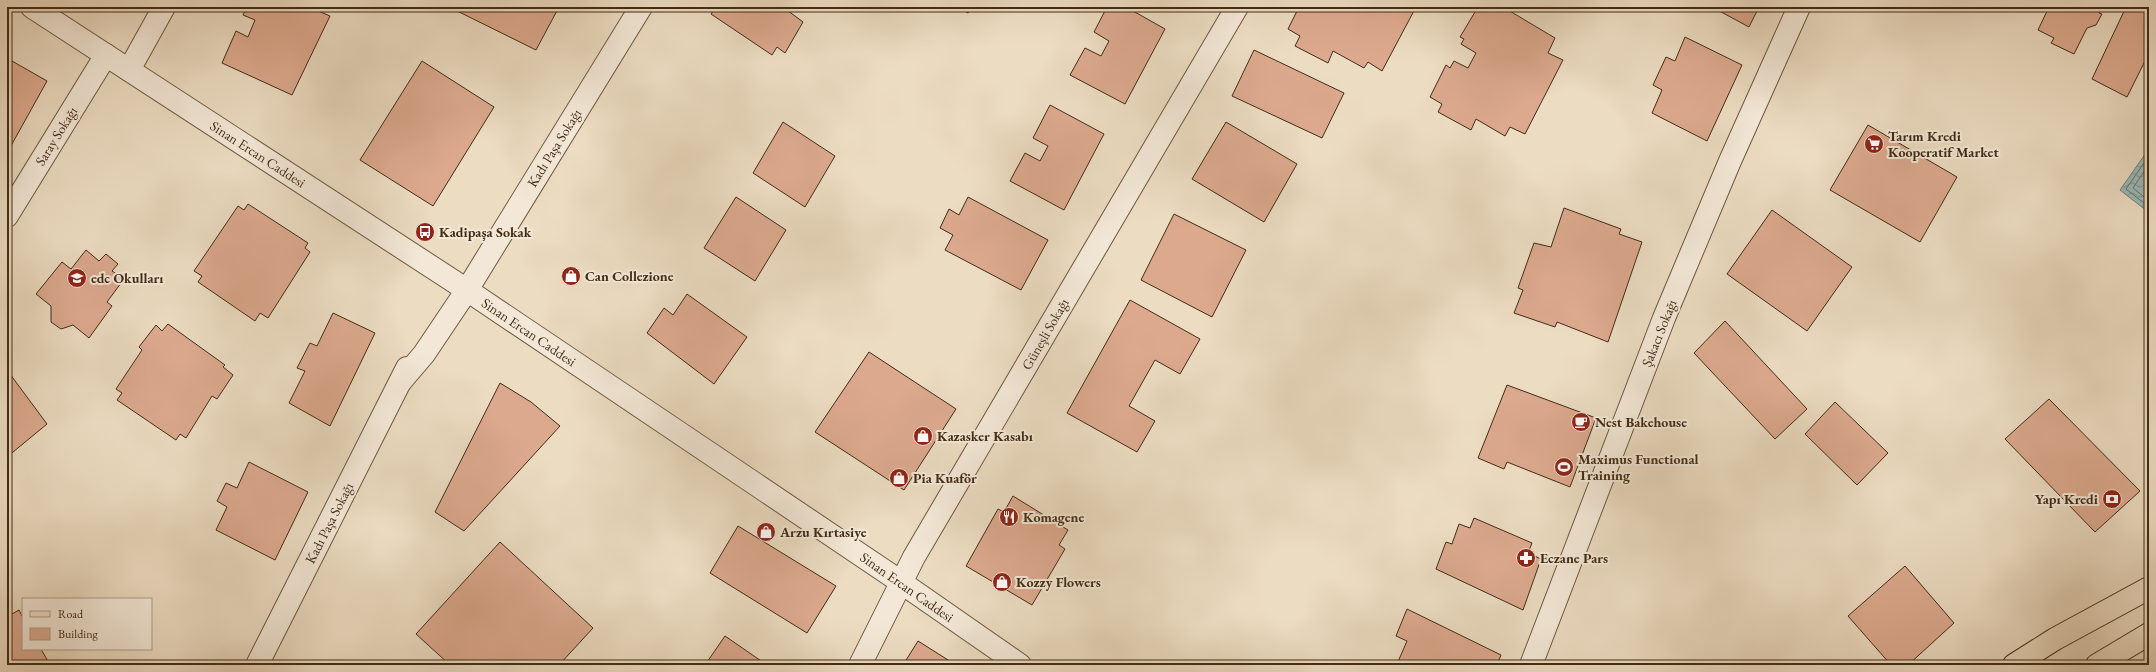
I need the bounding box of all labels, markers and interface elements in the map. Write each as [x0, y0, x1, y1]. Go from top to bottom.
street label: Saray Sokağı [31, 103, 81, 169]
street label: Kadı Paşa Sokağı [523, 105, 585, 190]
street label: Sinan Ercan Caddesi [207, 116, 310, 192]
place label: Tarım Kredi Kooperatif Market [1888, 127, 1999, 161]
supermarket icon: Tarım Kredi Kooperatif Market [1863, 133, 1885, 155]
bus stop icon: Kadipaşa Sokak [414, 221, 436, 243]
place label: Kadipaşa Sokak [439, 223, 532, 241]
shop icon: Can Collezione [560, 265, 582, 287]
school or university icon: edc Okulları [66, 267, 88, 289]
place label: Can Collezione [585, 267, 674, 285]
place label: edc Okulları [91, 269, 163, 287]
street label: Sinan Ercan Caddesi [478, 294, 580, 371]
street label: Güneşli Sokağı [1017, 295, 1073, 373]
street label: Şakacı Sokağı [1637, 296, 1681, 369]
cafe icon: Nest Bakehouse [1570, 411, 1592, 433]
place label: Nest Bakehouse [1595, 413, 1687, 431]
shop icon: Kazasker Kasabı [912, 425, 934, 447]
place label: Kazasker Kasabı [937, 427, 1033, 445]
place label: Maximus Functional Training [1578, 450, 1699, 484]
sports icon: Maximus Functional Training [1553, 456, 1575, 478]
shop icon: Pia Kuaför [888, 467, 910, 489]
place label: Pia Kuaför [913, 469, 977, 487]
street label: Kadı Paşa Sokağı [301, 479, 357, 567]
bank icon: Yapı Kredi [2101, 488, 2123, 510]
place label: Yapı Kredi [2035, 490, 2098, 508]
restaurant icon: Komagene [998, 506, 1020, 528]
place label: Komagene [1023, 508, 1085, 526]
shop icon: Arzu Kırtasiye [755, 521, 777, 543]
place label: Arzu Kırtasiye [779, 523, 867, 541]
pharmacy icon: Eczane Pars [1515, 547, 1537, 569]
street label: Sinan Ercan Caddesi [857, 548, 958, 626]
place label: Eczane Pars [1540, 549, 1608, 567]
shop icon: Kozzy Flowers [991, 571, 1013, 593]
place label: Kozzy Flowers [1016, 573, 1101, 591]
legend [22, 598, 152, 650]
text: Road [58, 606, 84, 622]
text: Building [58, 626, 99, 642]

